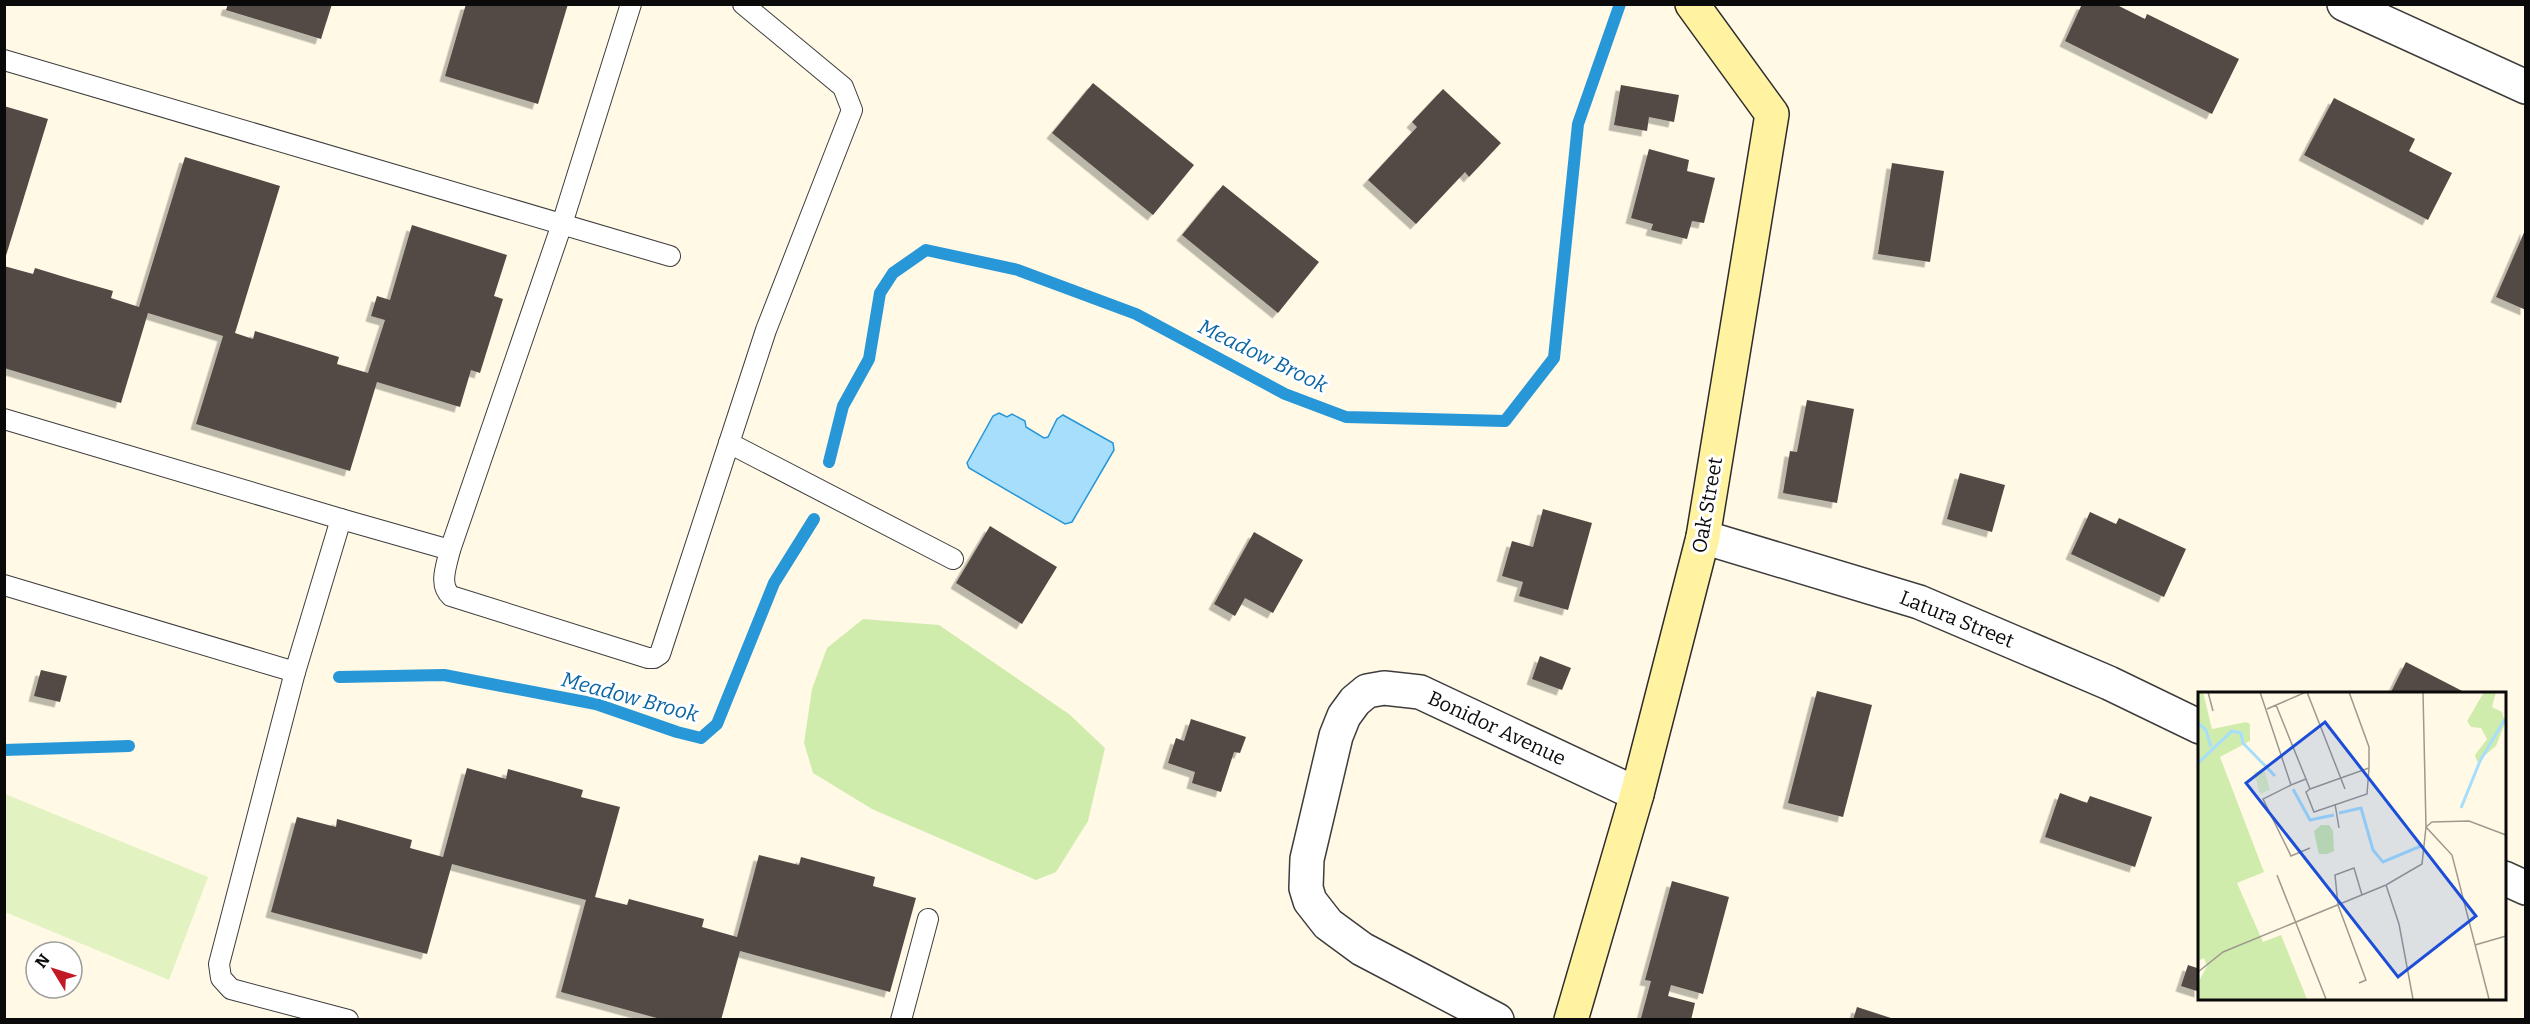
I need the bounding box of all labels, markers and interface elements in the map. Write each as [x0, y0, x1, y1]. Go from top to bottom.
water label: Meadow Brook [1194, 314, 1332, 399]
street label: Oak Street [1687, 455, 1727, 555]
street label: Latura Street [1896, 585, 2018, 653]
water label: Meadow Brook [559, 666, 702, 728]
street label: Bonidor Avenue [1424, 686, 1570, 770]
inset map [2198, 692, 2506, 1000]
north arrow [24, 940, 84, 1000]
text: N [31, 950, 54, 972]

